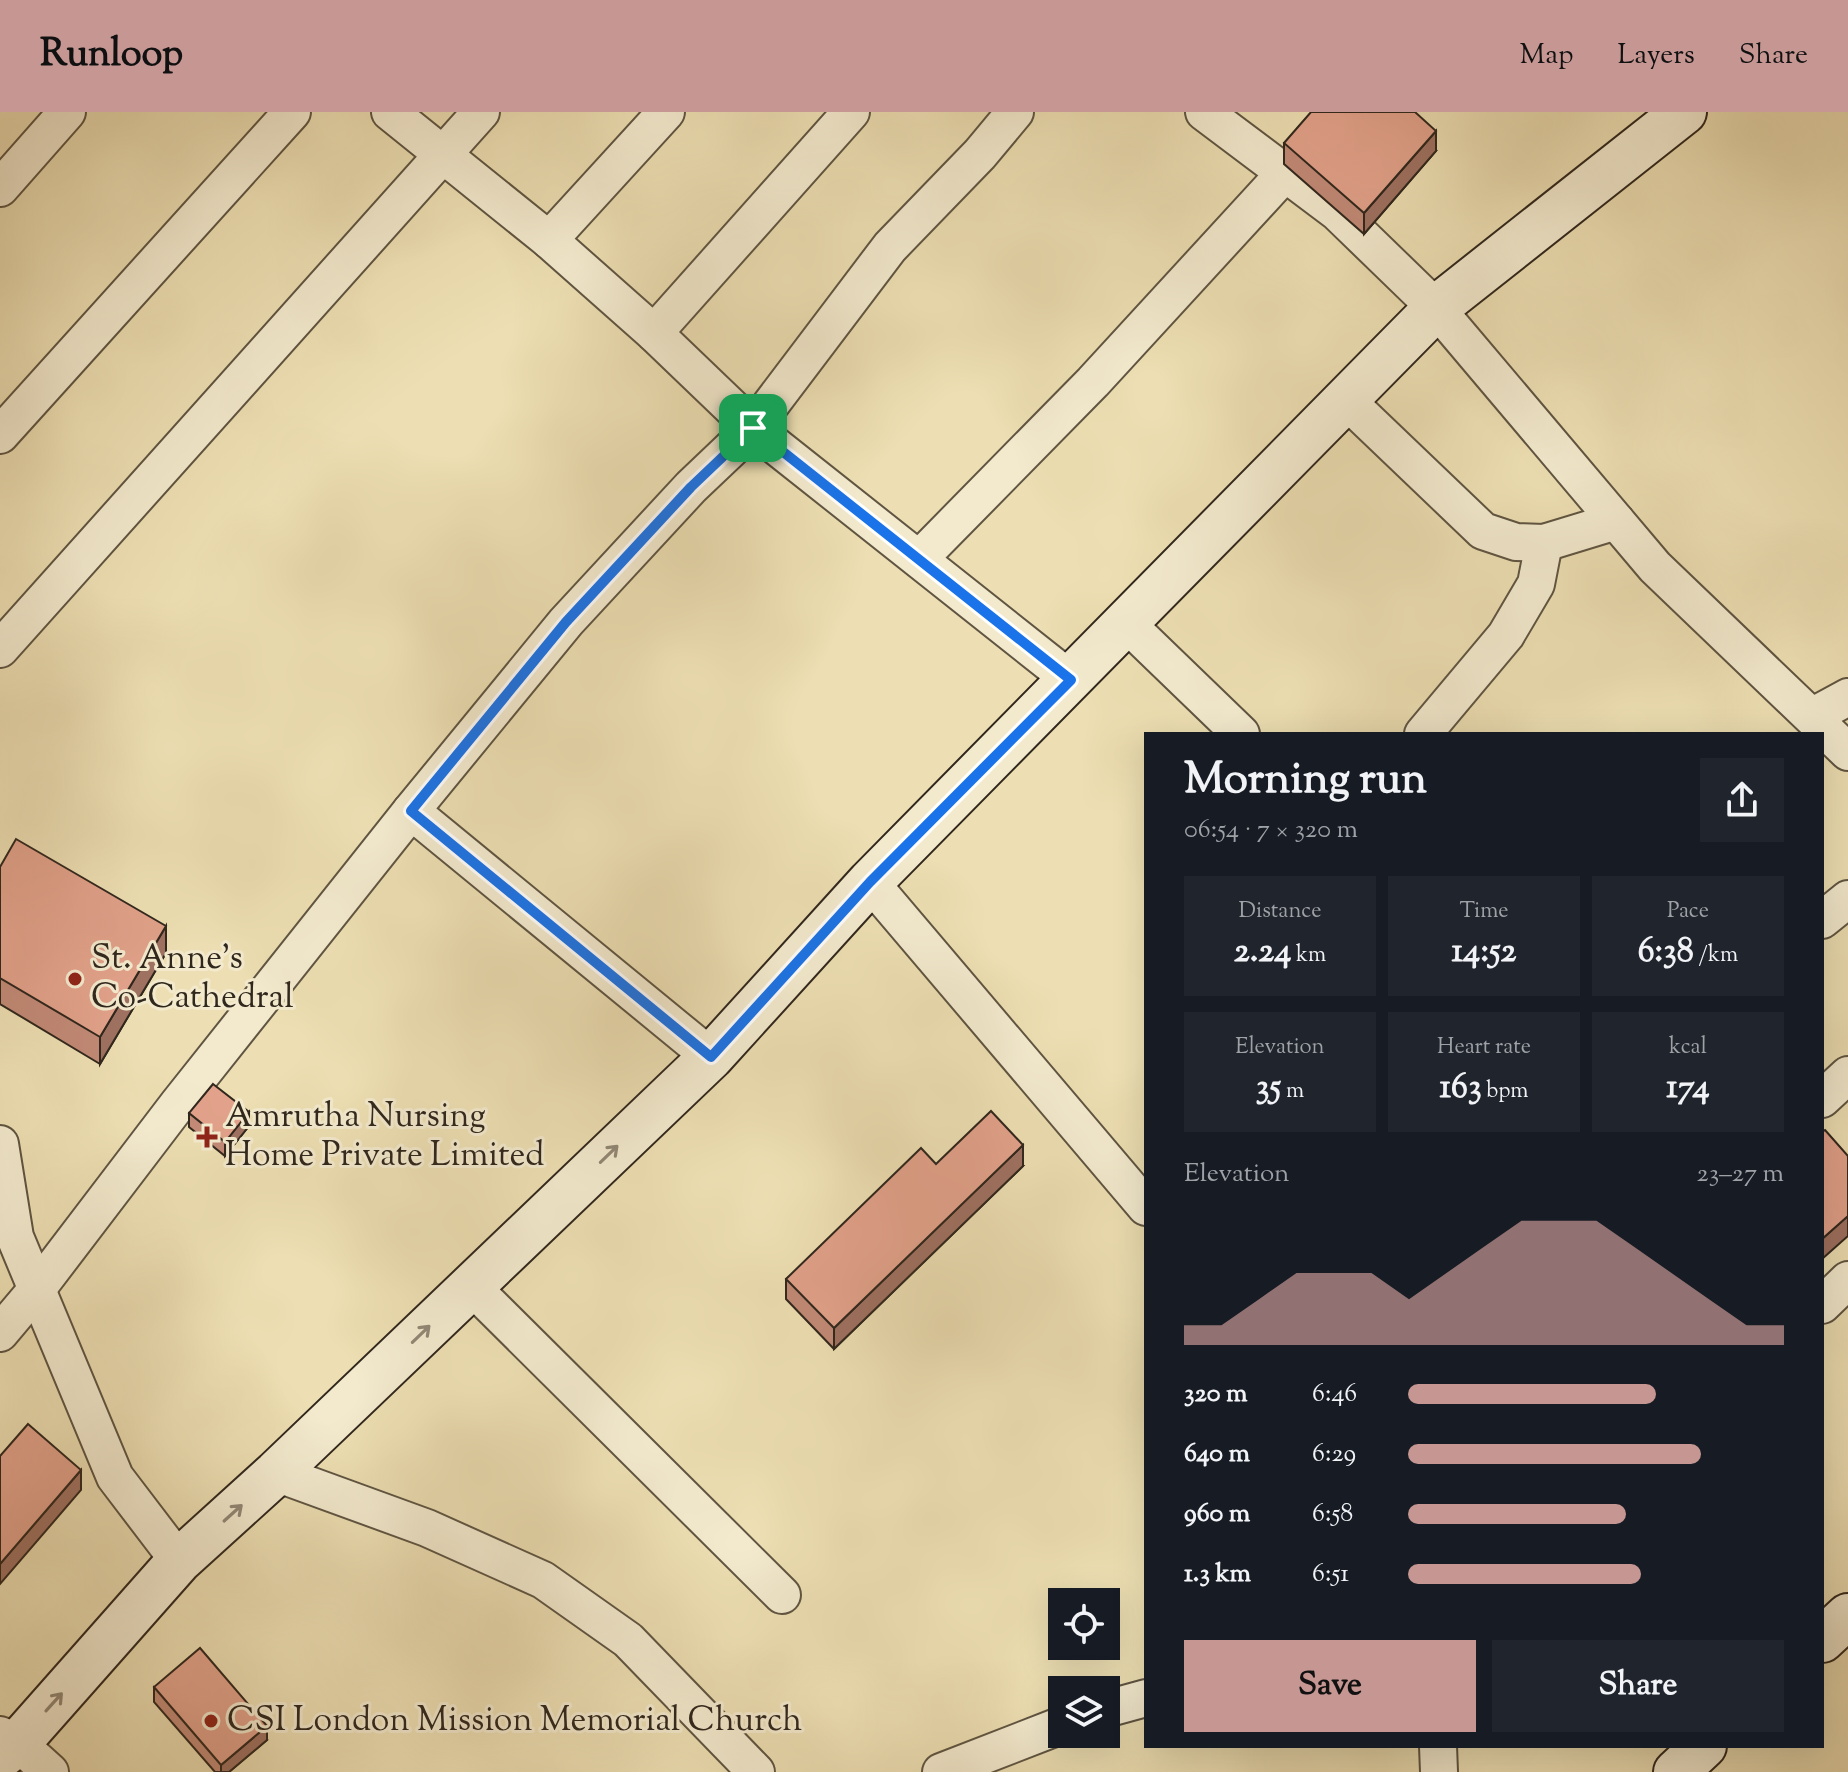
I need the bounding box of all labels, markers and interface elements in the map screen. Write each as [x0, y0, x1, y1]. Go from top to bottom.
text: Runloop [40, 29, 183, 83]
text: Map [1520, 36, 1573, 76]
text: Layers [1617, 36, 1695, 76]
text: Share [1739, 36, 1808, 76]
pin [719, 394, 787, 462]
icon: arrive [731, 406, 775, 450]
text: Morning run [1184, 750, 1427, 813]
button: share [1700, 758, 1784, 842]
text: 06:54 · 7 × 320 m [1184, 812, 1358, 849]
text: Distance [1239, 896, 1321, 928]
text: Time [1460, 896, 1508, 928]
text: Pace [1667, 896, 1709, 928]
text: 2.24 [1234, 928, 1291, 977]
text: 14:52 [1451, 928, 1517, 977]
text: 6:38 [1638, 928, 1694, 977]
place label: St. Anne's Co-Cathedral [91, 935, 294, 1023]
text: km [1291, 940, 1326, 972]
text: /km [1694, 940, 1738, 972]
marker: St. Anne's Co-Cathedral [66, 970, 84, 988]
text: Elevation [1235, 1032, 1325, 1064]
text: Heart rate [1437, 1032, 1531, 1064]
text: kcal [1669, 1032, 1707, 1064]
text: 35 [1256, 1064, 1281, 1113]
text: 163 [1439, 1064, 1482, 1113]
text: 174 [1666, 1064, 1710, 1113]
text: m [1281, 1076, 1304, 1108]
text: bpm [1482, 1076, 1529, 1108]
place label: Amrutha Nursing Home Private Limited [225, 1093, 545, 1181]
marker: Amrutha Nursing Home Private Limited [196, 1126, 218, 1148]
one-way arrow [599, 1145, 619, 1164]
text: Elevation [1184, 1156, 1289, 1193]
text: 23–27 m [1697, 1156, 1784, 1193]
one-way arrow [411, 1325, 431, 1344]
text: 320 m [1184, 1376, 1247, 1413]
text: 6:46 [1312, 1376, 1357, 1413]
text: 640 m [1184, 1436, 1250, 1473]
text: 6:29 [1312, 1436, 1356, 1473]
text: 960 m [1184, 1496, 1250, 1533]
text: 6:58 [1312, 1496, 1353, 1533]
one-way arrow [222, 1504, 242, 1522]
text: 1.3 km [1184, 1556, 1251, 1593]
text: 6:51 [1312, 1556, 1349, 1593]
map controls [1048, 1588, 1120, 1748]
button: locate [1048, 1588, 1120, 1660]
button: Save [1184, 1640, 1476, 1732]
button: Share [1492, 1640, 1784, 1732]
button: layers [1048, 1676, 1120, 1748]
one-way arrow [45, 1692, 63, 1712]
place label: CSI London Mission Memorial Church [227, 1697, 802, 1746]
marker: CSI London Mission Memorial Church [202, 1712, 220, 1730]

